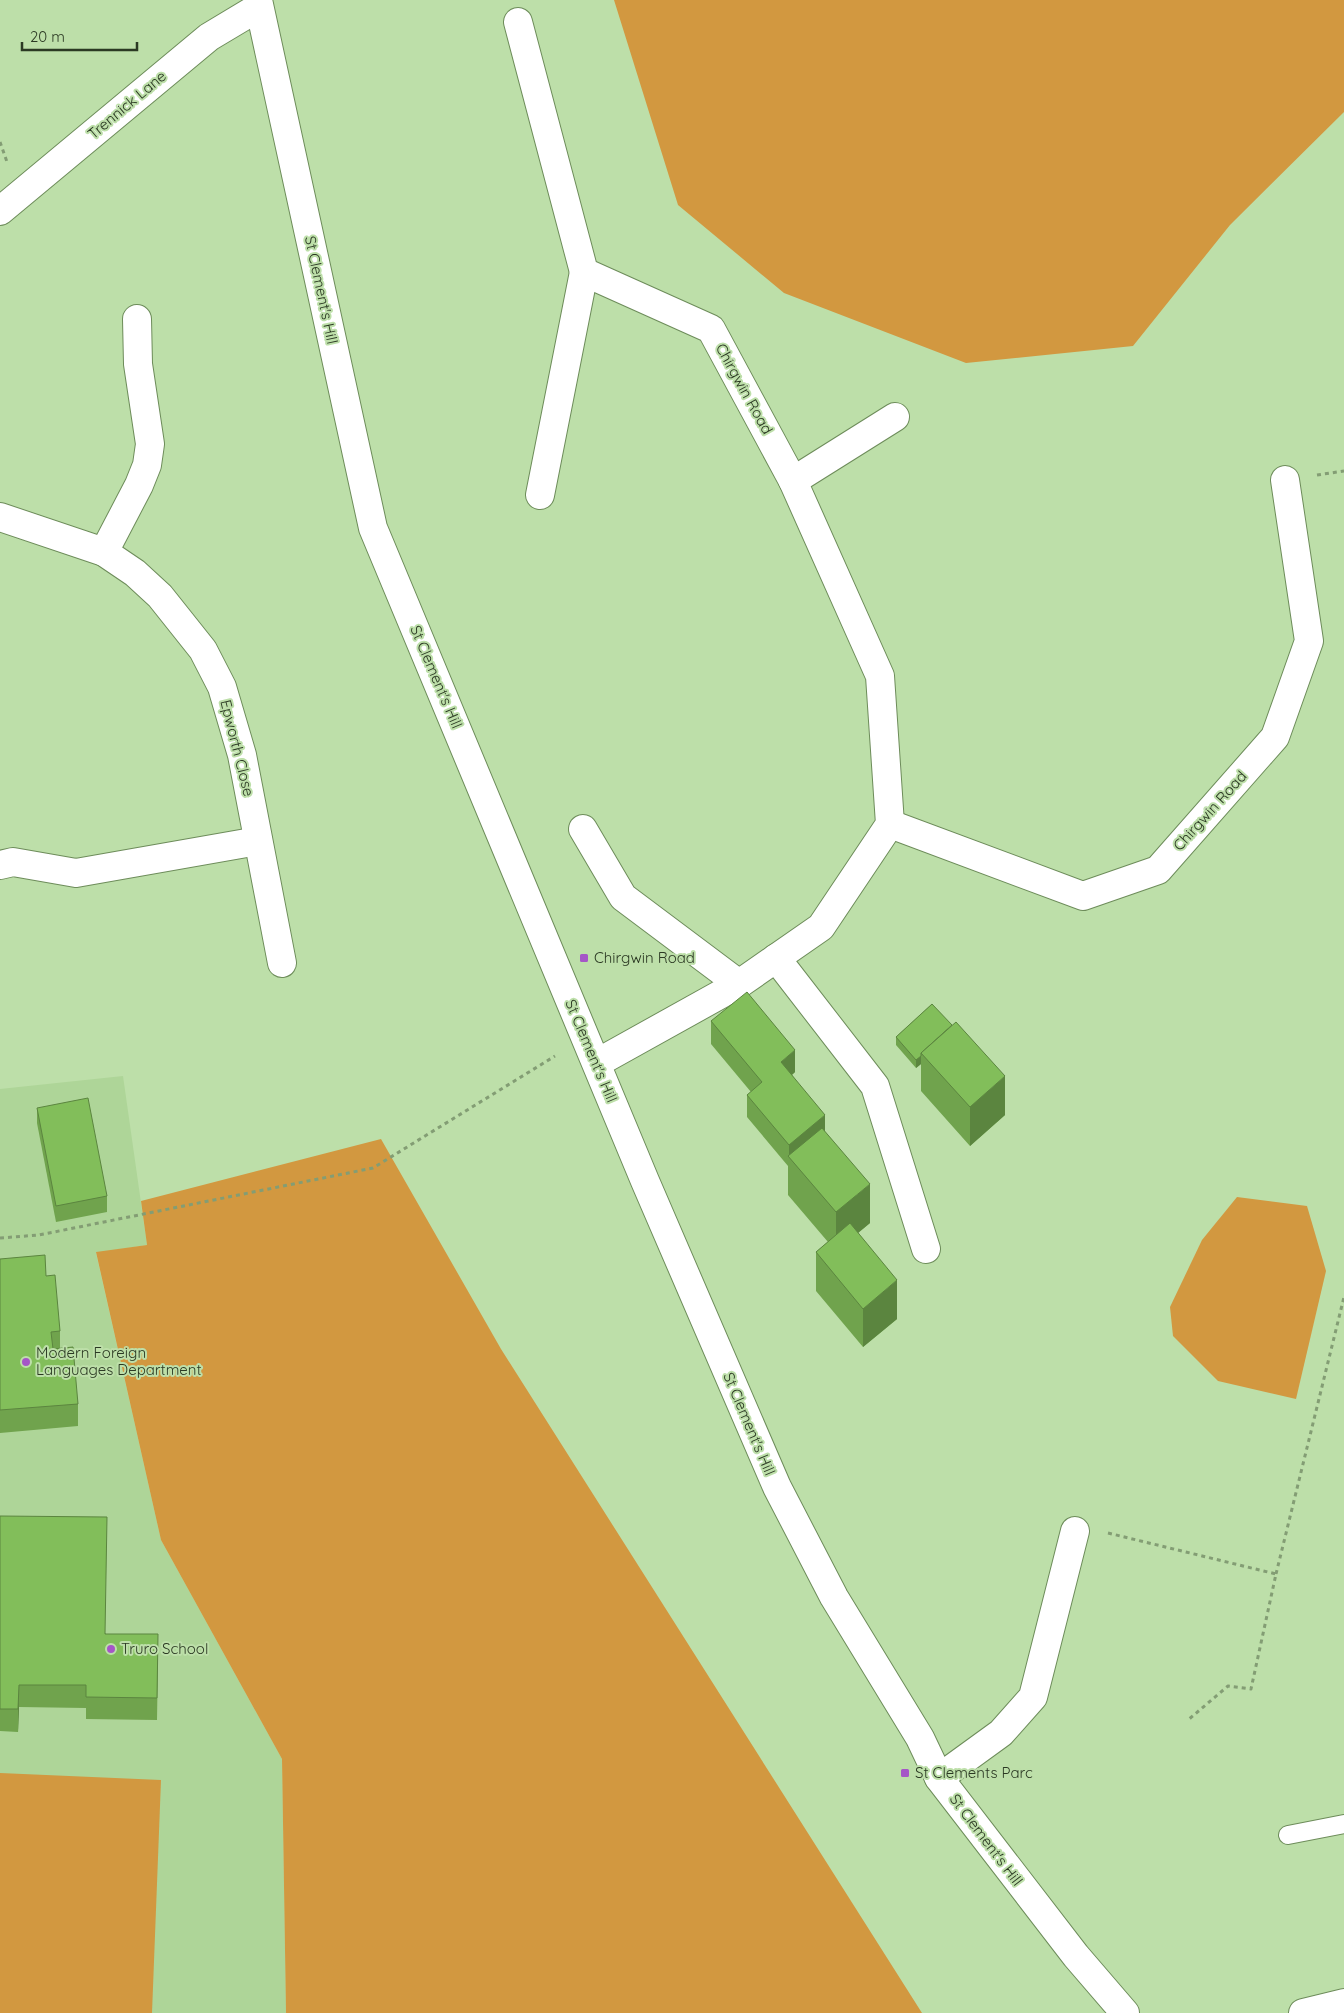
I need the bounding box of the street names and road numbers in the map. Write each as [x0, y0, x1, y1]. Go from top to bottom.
street label: Trennick Lane [84, 66, 170, 143]
street label: St Clement's Hill [301, 234, 342, 346]
street label: Chirgwin Road [712, 340, 777, 437]
street label: St Clement's Hill [406, 622, 467, 731]
street label: Epworth Close [216, 698, 259, 798]
street label: Chirgwin Road [1169, 767, 1250, 855]
street label: St Clement's Hill [561, 996, 622, 1105]
street label: St Clement's Hill [719, 1369, 780, 1478]
street label: St Clement's Hill [946, 1790, 1027, 1889]

